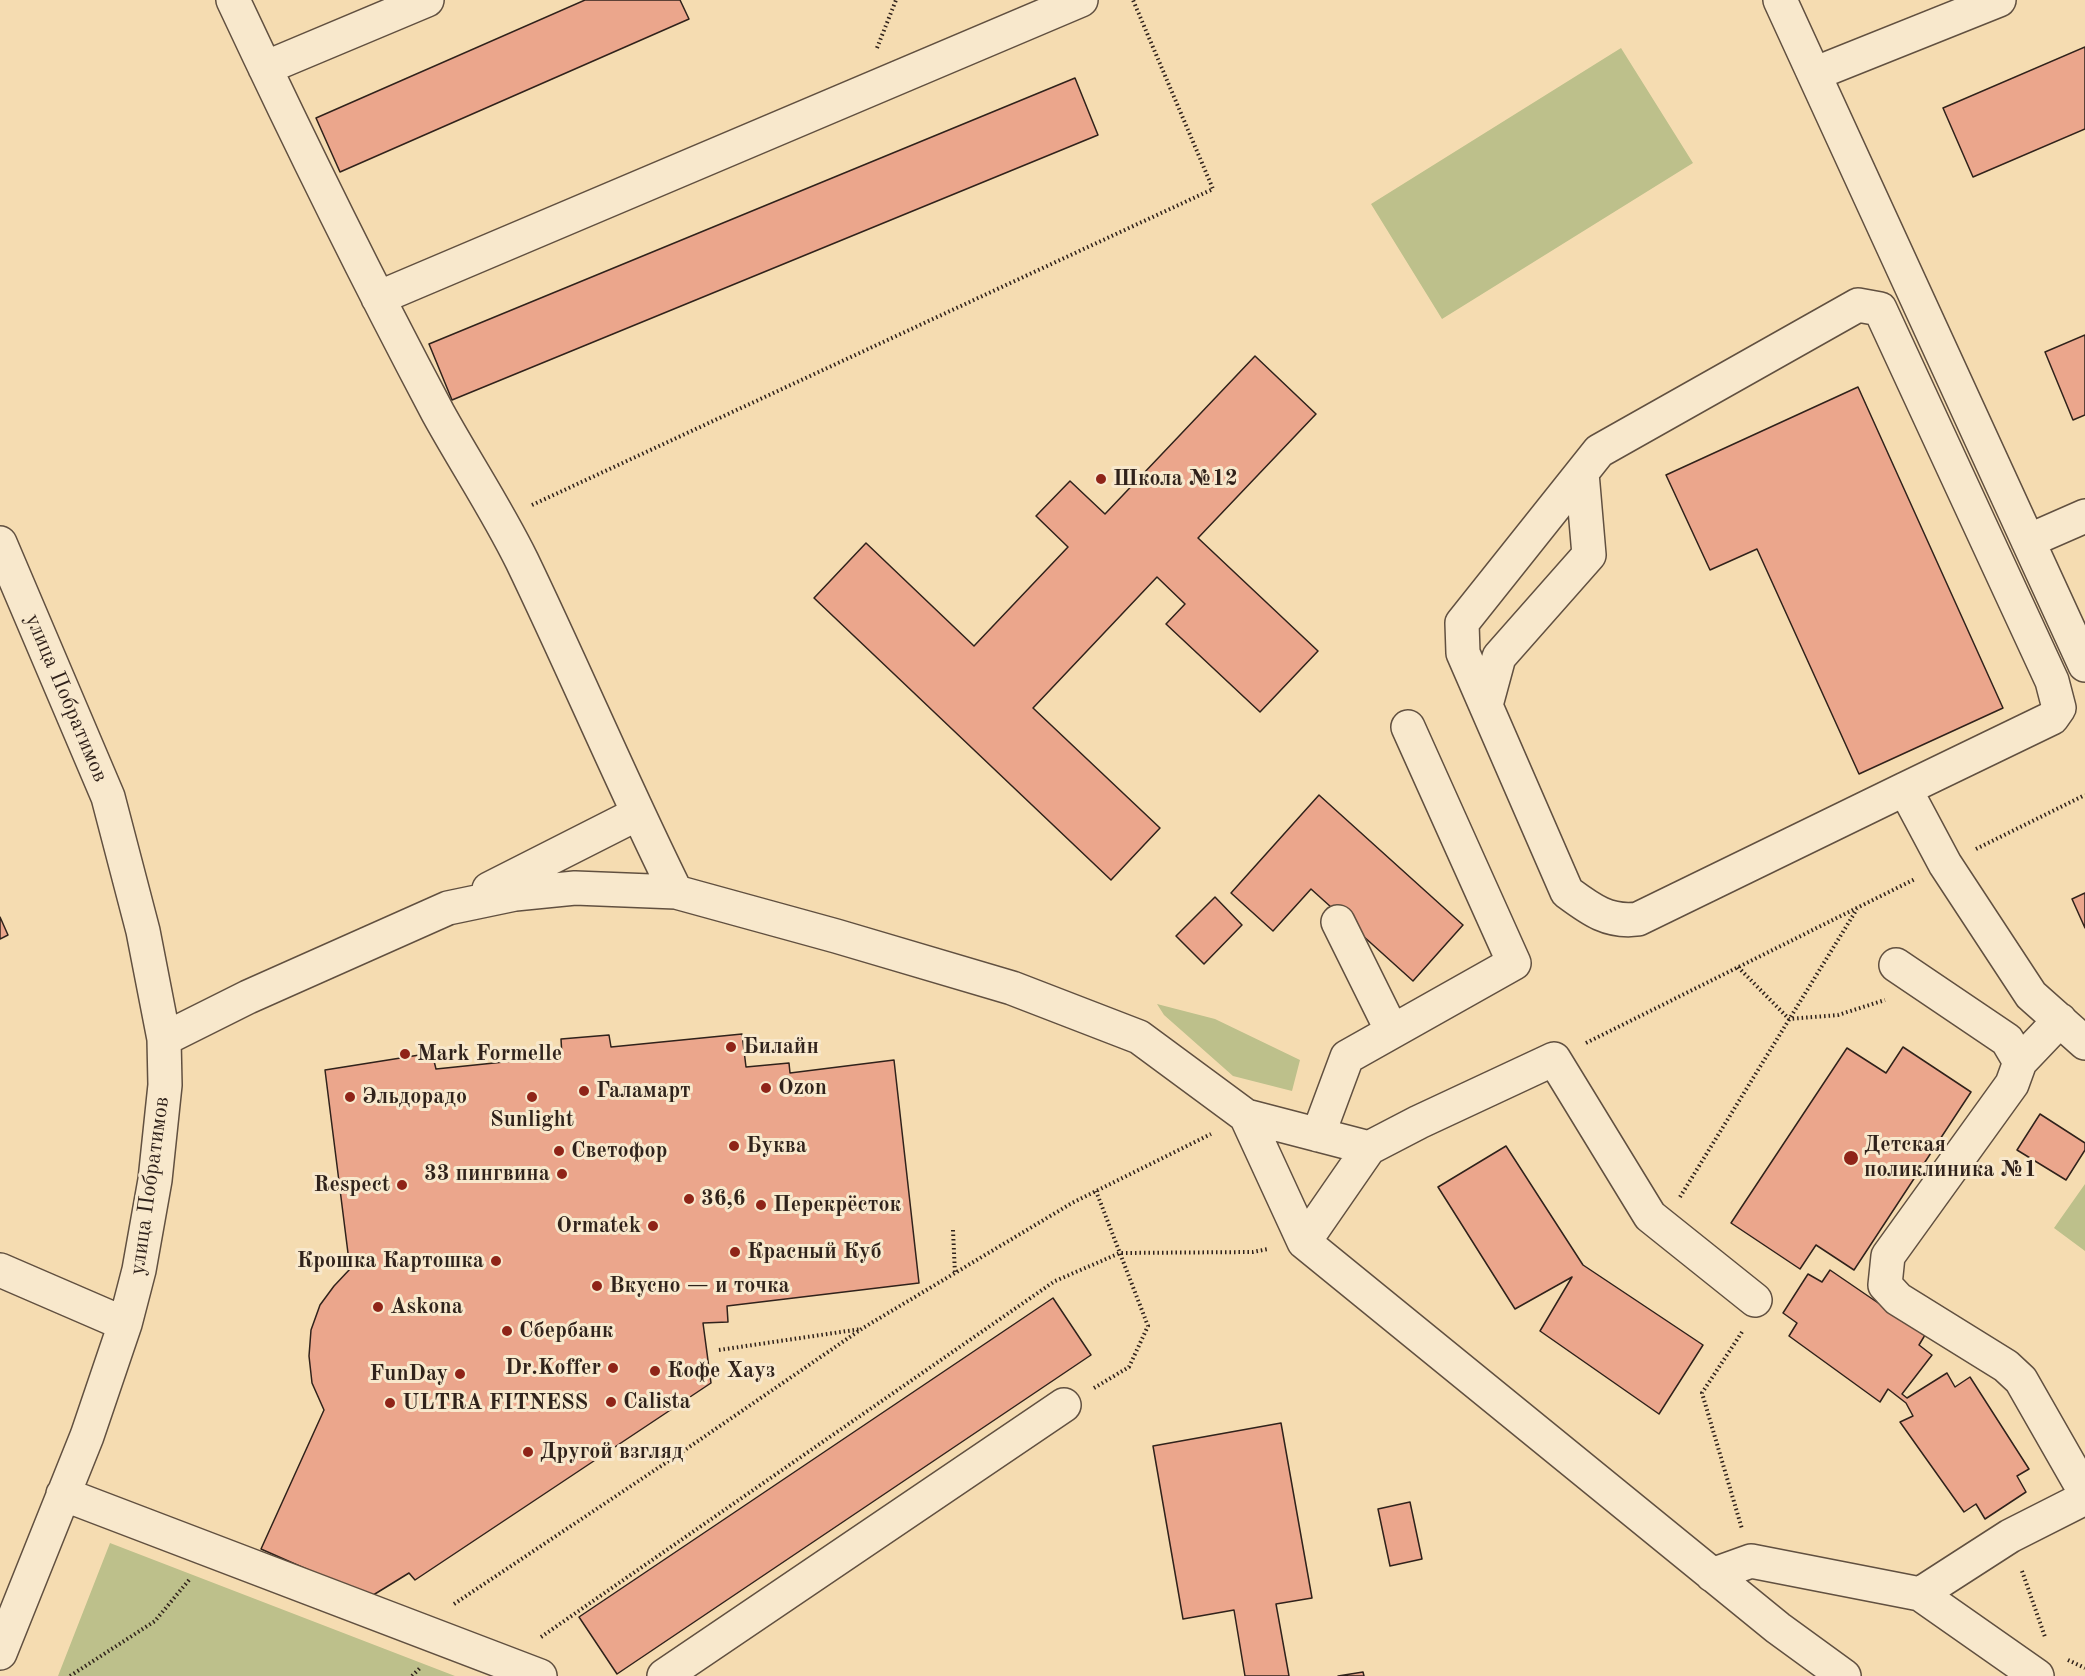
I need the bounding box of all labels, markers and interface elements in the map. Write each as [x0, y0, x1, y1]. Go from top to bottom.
place label: Школа №12 [1113, 466, 1238, 492]
marker: Школа №12 [1094, 472, 1108, 486]
street label: улица Побратимов [19, 610, 113, 786]
place label: Билайн [743, 1034, 819, 1060]
marker: Билайн [724, 1040, 738, 1054]
place label: Mark Formelle [417, 1041, 562, 1067]
marker: Mark Formelle [398, 1047, 412, 1061]
place label: Ozon [778, 1075, 827, 1101]
place label: Галамарт [596, 1078, 691, 1104]
marker: Ozon [759, 1081, 773, 1095]
place label: Эльдорадо [362, 1084, 467, 1110]
marker: Галамарт [577, 1084, 591, 1098]
marker: Эльдорадо [343, 1090, 357, 1104]
marker: Sunlight [525, 1090, 539, 1104]
street label: улица Побратимов [124, 1095, 176, 1277]
place label: Sunlight [490, 1107, 574, 1133]
place label: Детская поликлиника №1 [1864, 1132, 2037, 1184]
place label: Буква [746, 1133, 807, 1159]
place label: Светофор [571, 1138, 667, 1164]
marker: Буква [727, 1139, 741, 1153]
marker: Светофор [552, 1144, 566, 1158]
marker: Детская поликлиника №1 [1842, 1149, 1860, 1167]
place label: 33 пингвина [424, 1161, 550, 1187]
marker: 33 пингвина [555, 1167, 569, 1181]
place label: Respect [313, 1172, 390, 1198]
marker: Respect [395, 1178, 409, 1192]
place label: 36,6 [701, 1186, 745, 1212]
marker: 36,6 [682, 1192, 696, 1206]
place label: Перекрёсток [773, 1192, 901, 1218]
marker: Перекрёсток [754, 1198, 768, 1212]
place label: Ormatek [556, 1213, 641, 1239]
marker: Ormatek [646, 1219, 660, 1233]
place label: Красный Куб [747, 1239, 882, 1265]
marker: Красный Куб [728, 1245, 742, 1259]
place label: Крошка Картошка [297, 1248, 484, 1274]
marker: Крошка Картошка [489, 1254, 503, 1268]
place label: Вкусно — и точка [609, 1273, 790, 1299]
marker: Вкусно — и точка [590, 1279, 604, 1293]
place label: Askona [390, 1294, 463, 1320]
marker: Askona [371, 1300, 385, 1314]
place label: Сбербанк [519, 1318, 613, 1344]
marker: Сбербанк [500, 1324, 514, 1338]
place label: Dr.Koffer [505, 1355, 601, 1381]
place label: Кофе Хауз [667, 1358, 775, 1384]
place label: FunDay [370, 1361, 448, 1387]
marker: Dr.Koffer [606, 1361, 620, 1375]
marker: Кофе Хауз [648, 1364, 662, 1378]
marker: FunDay [453, 1367, 467, 1381]
place label: Calista [623, 1389, 691, 1415]
place label: ULTRA FITNESS [402, 1390, 588, 1416]
marker: Calista [604, 1395, 618, 1409]
marker: ULTRA FITNESS [383, 1396, 397, 1410]
place label: Другой взгляд [540, 1439, 683, 1465]
marker: Другой взгляд [521, 1445, 535, 1459]

